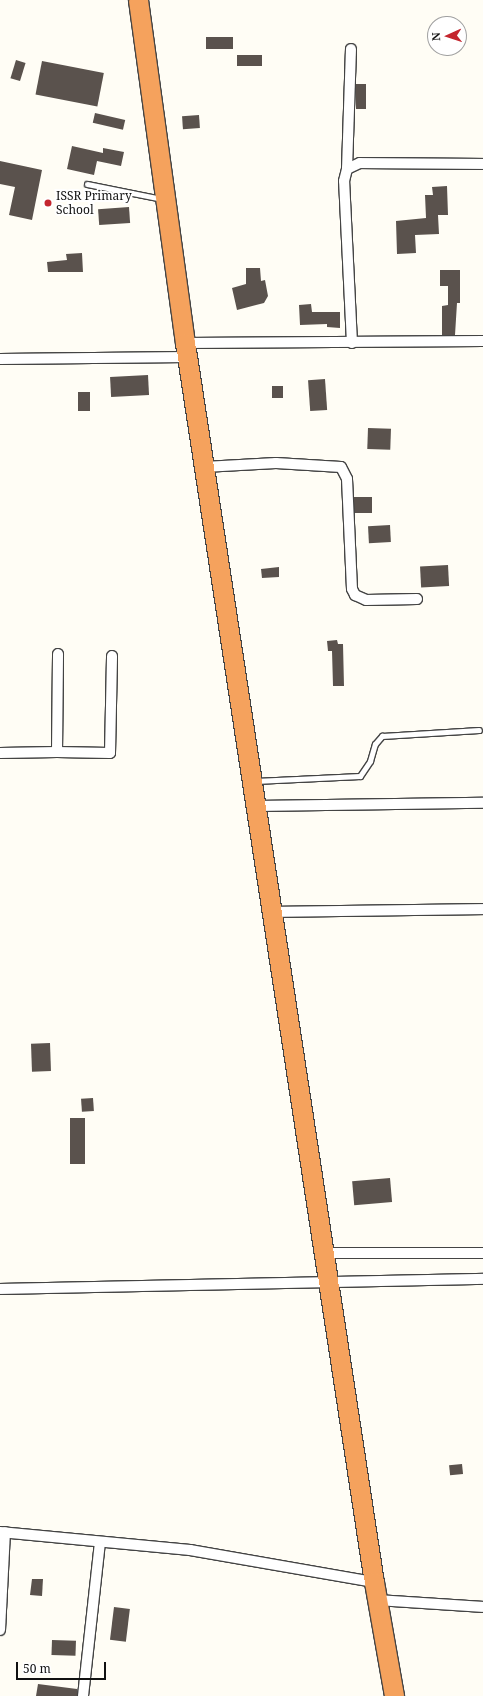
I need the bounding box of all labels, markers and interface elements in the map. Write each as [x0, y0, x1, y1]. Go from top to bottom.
north arrow [427, 16, 467, 56]
text: N [428, 32, 443, 41]
place label: ISSR Primary School [56, 189, 132, 217]
marker: ISSR Primary School [43, 198, 53, 208]
scale bar [18, 1654, 108, 1680]
text: 50 m [23, 1660, 51, 1677]

